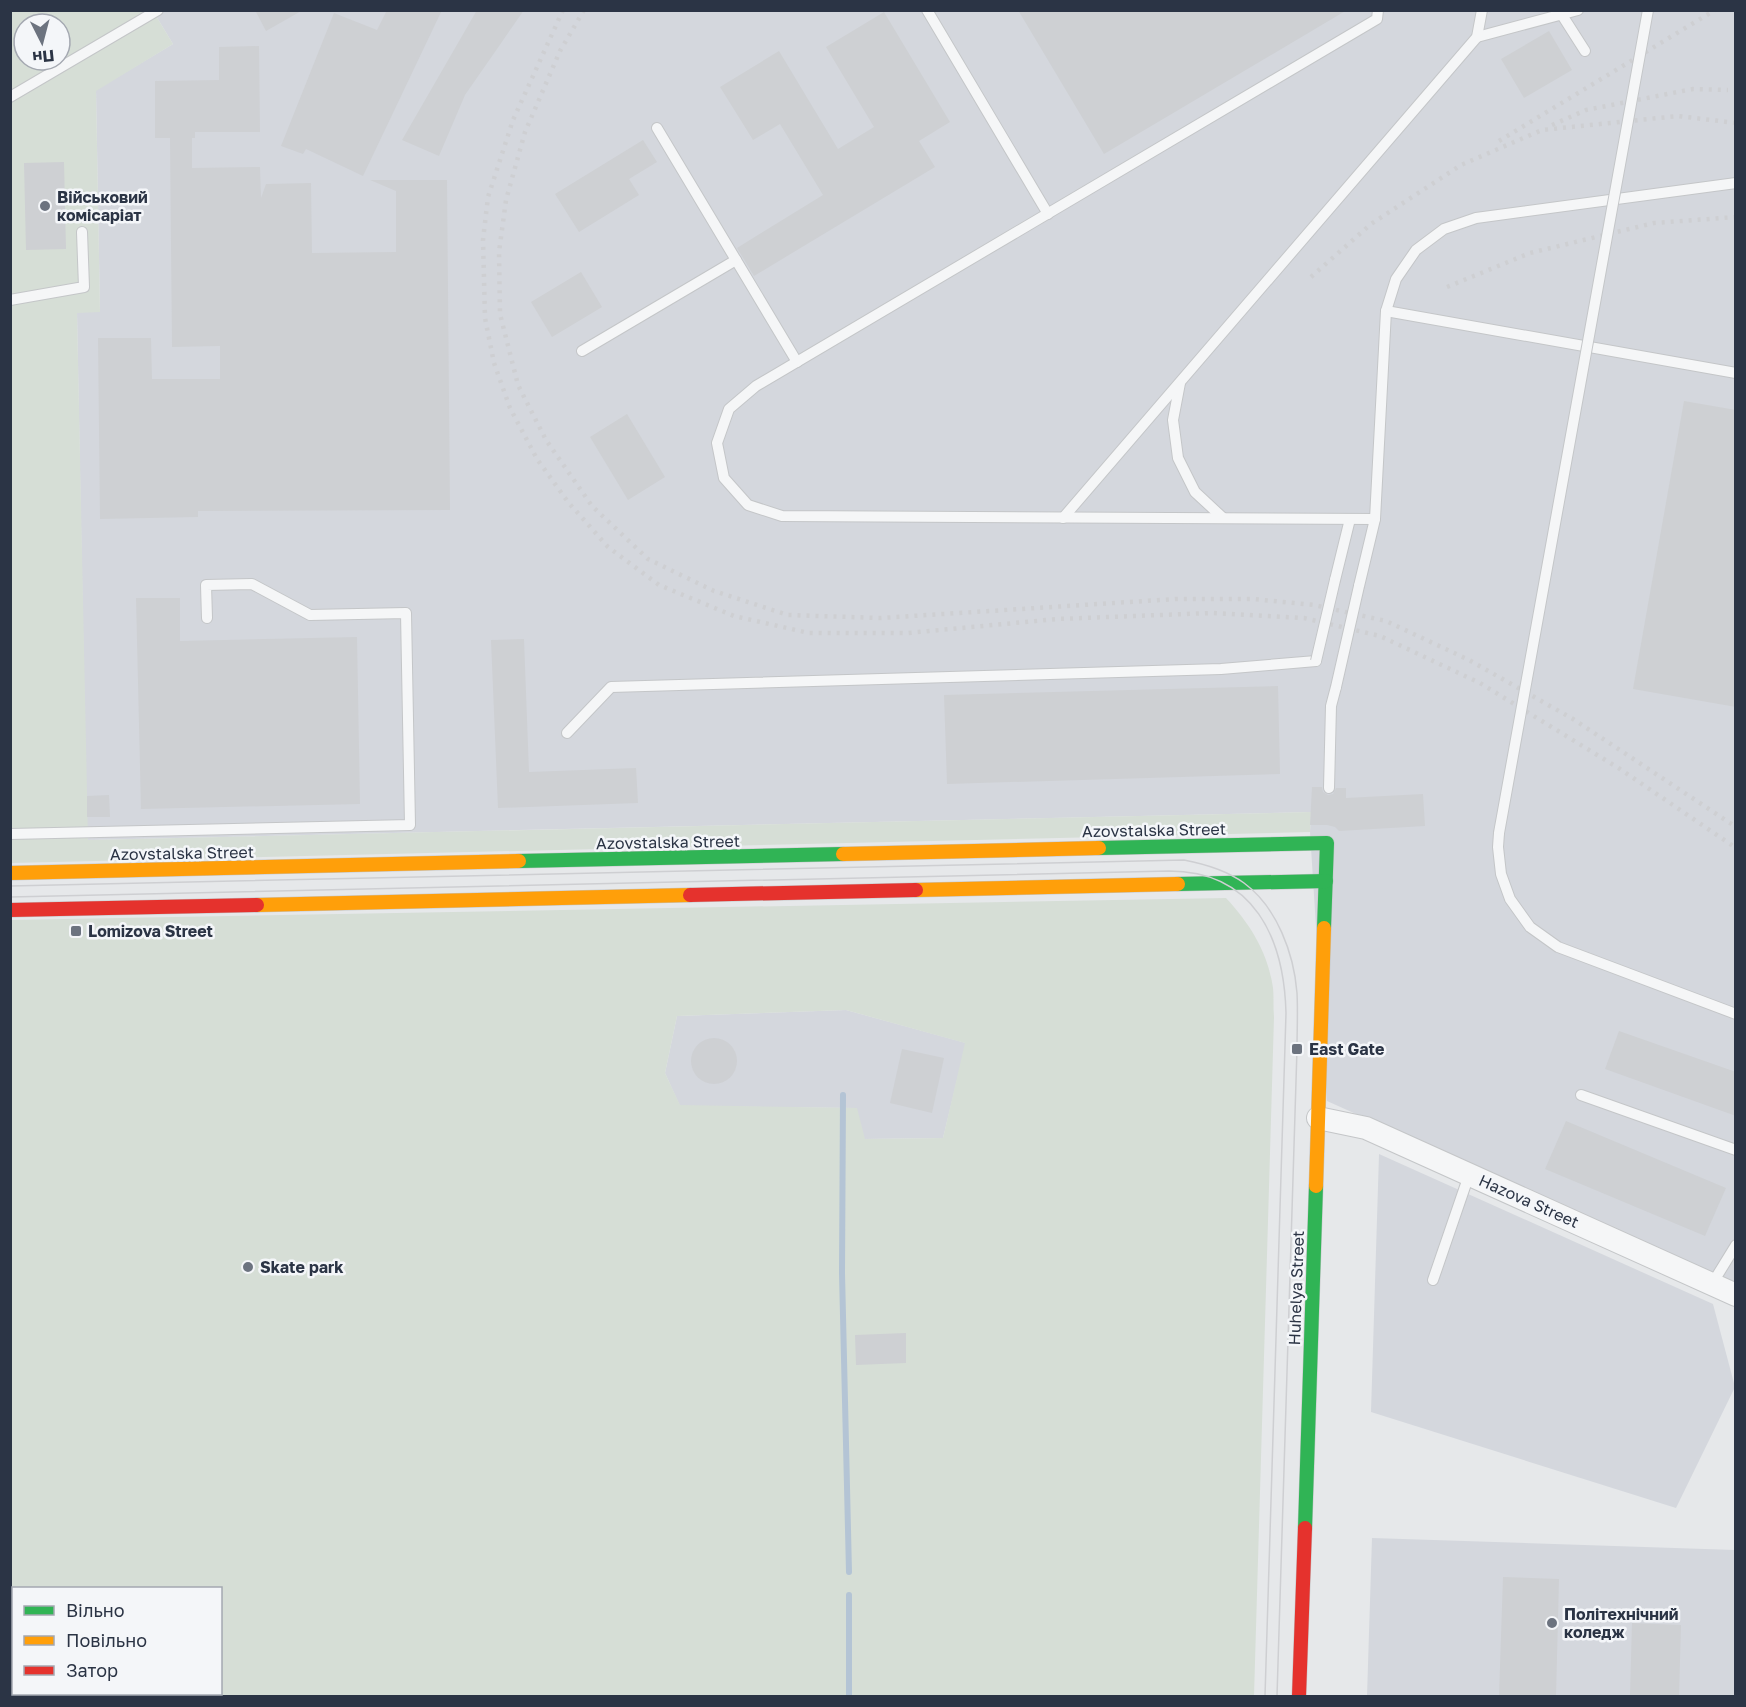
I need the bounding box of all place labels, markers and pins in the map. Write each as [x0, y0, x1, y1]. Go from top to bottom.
place label: Військовий комісаріат [57, 187, 148, 225]
marker: Військовий комісаріат [38, 199, 52, 213]
place label: Lomizova Street [88, 921, 213, 941]
marker: Lomizova Street [69, 924, 83, 938]
place label: East Gate [1309, 1039, 1384, 1059]
marker: East Gate [1290, 1042, 1304, 1056]
place label: Skate park [260, 1257, 344, 1277]
marker: Skate park [241, 1260, 255, 1274]
place label: Політехнічний коледж [1564, 1604, 1679, 1642]
marker: Політехнічний коледж [1545, 1616, 1559, 1630]

